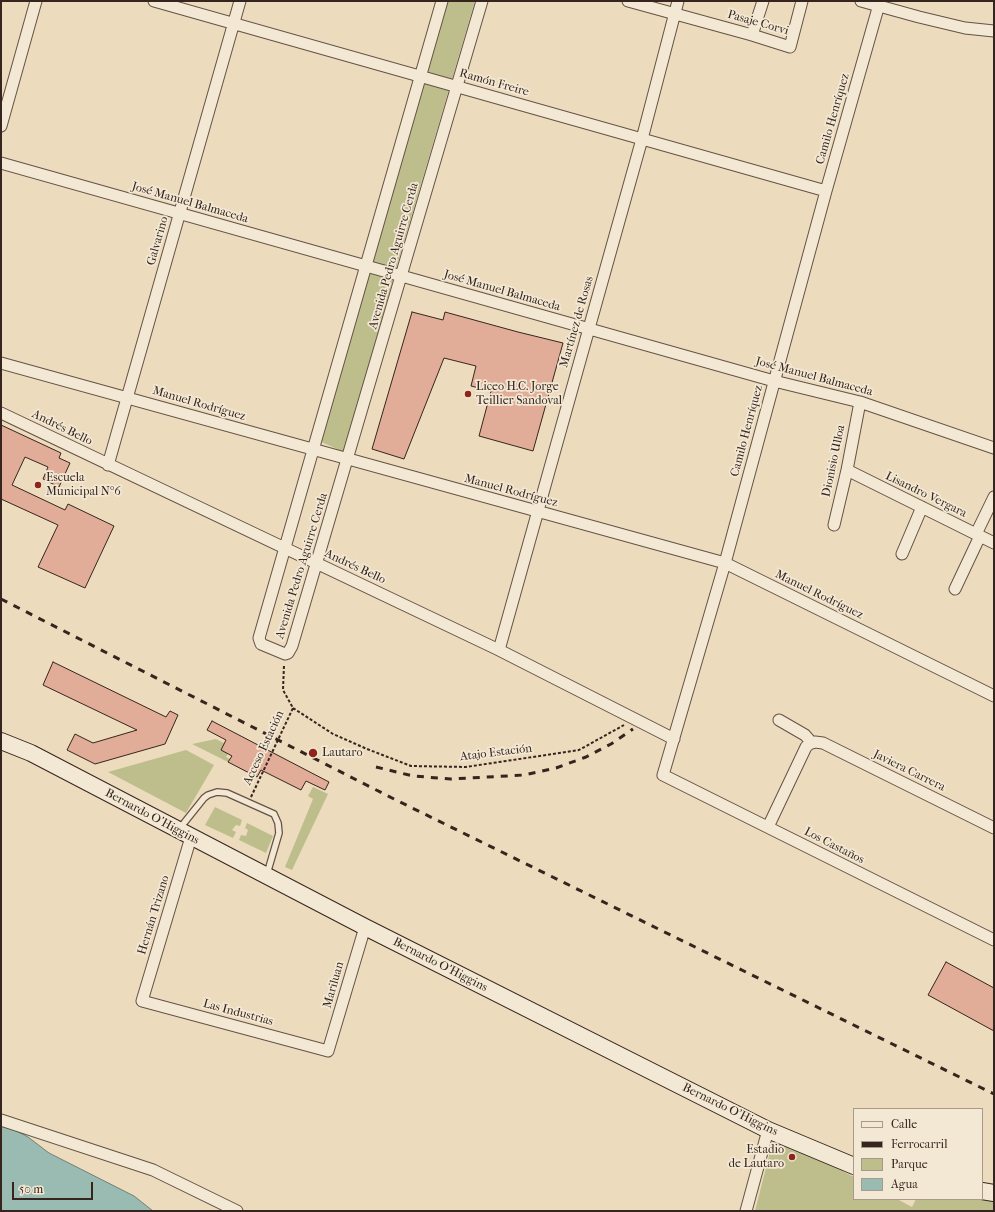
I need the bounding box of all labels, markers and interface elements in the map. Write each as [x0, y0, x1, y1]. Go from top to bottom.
street label: Pasaje Corvi [726, 7, 790, 39]
street label: Ramón Freire [457, 66, 531, 100]
street label: Camilo Henríquez [813, 72, 853, 166]
street label: José Manuel Balmaceda [130, 179, 250, 227]
street label: Avenida Pedro Aguirre Cerda [366, 181, 422, 331]
street label: Galvarino [144, 215, 172, 267]
street label: José Manuel Balmaceda [442, 267, 562, 315]
street label: Martínez de Rosas [557, 275, 597, 369]
street label: José Manuel Balmaceda [754, 354, 874, 400]
place label: Liceo H.C. Jorge Teillier Sandoval [476, 380, 562, 408]
street label: Manuel Rodríguez [151, 384, 247, 424]
street label: Camilo Henríquez [728, 384, 766, 478]
marker: Liceo H.C. Jorge Teillier Sandoval [463, 389, 473, 399]
street label: Andrés Bello [29, 407, 95, 449]
street label: Dionisio Ulloa [819, 424, 849, 498]
street label: Lisandro Vergara [883, 469, 969, 521]
place label: Escuela Municipal N°6 [46, 471, 121, 499]
street label: Manuel Rodríguez [463, 472, 559, 510]
marker: Escuela Municipal N°6 [33, 480, 43, 490]
street label: Avenida Pedro Aguirre Cerda [273, 491, 331, 641]
street label: Andrés Bello [322, 547, 388, 587]
street label: Manuel Rodríguez [773, 567, 865, 623]
street label: Acceso Estación [240, 708, 288, 788]
street label: Atajo Estación [459, 741, 533, 765]
place label: Lautaro [322, 746, 362, 760]
marker: Lautaro [307, 747, 319, 759]
street label: Javiera Carrera [871, 747, 947, 795]
street label: Bernardo O'Higgins [103, 786, 201, 848]
street label: Los Castaños [801, 825, 867, 867]
street label: Hernán Trizano [135, 874, 173, 956]
street label: Bernardo O'Higgins [390, 935, 490, 995]
street label: Mariluan [321, 960, 347, 1010]
street label: Las Industrias [201, 997, 275, 1029]
street label: Bernardo O'Higgins [680, 1081, 780, 1139]
legend [853, 1108, 983, 1200]
text: Calle [891, 1117, 917, 1131]
text: Ferrocarril [891, 1137, 947, 1151]
place label: Estadio de Lautaro [728, 1143, 784, 1171]
marker: Estadio de Lautaro [787, 1152, 797, 1162]
text: Parque [891, 1157, 928, 1171]
scale bar [14, 1174, 95, 1200]
text: Agua [891, 1177, 918, 1191]
text: 50 m [19, 1182, 43, 1196]

